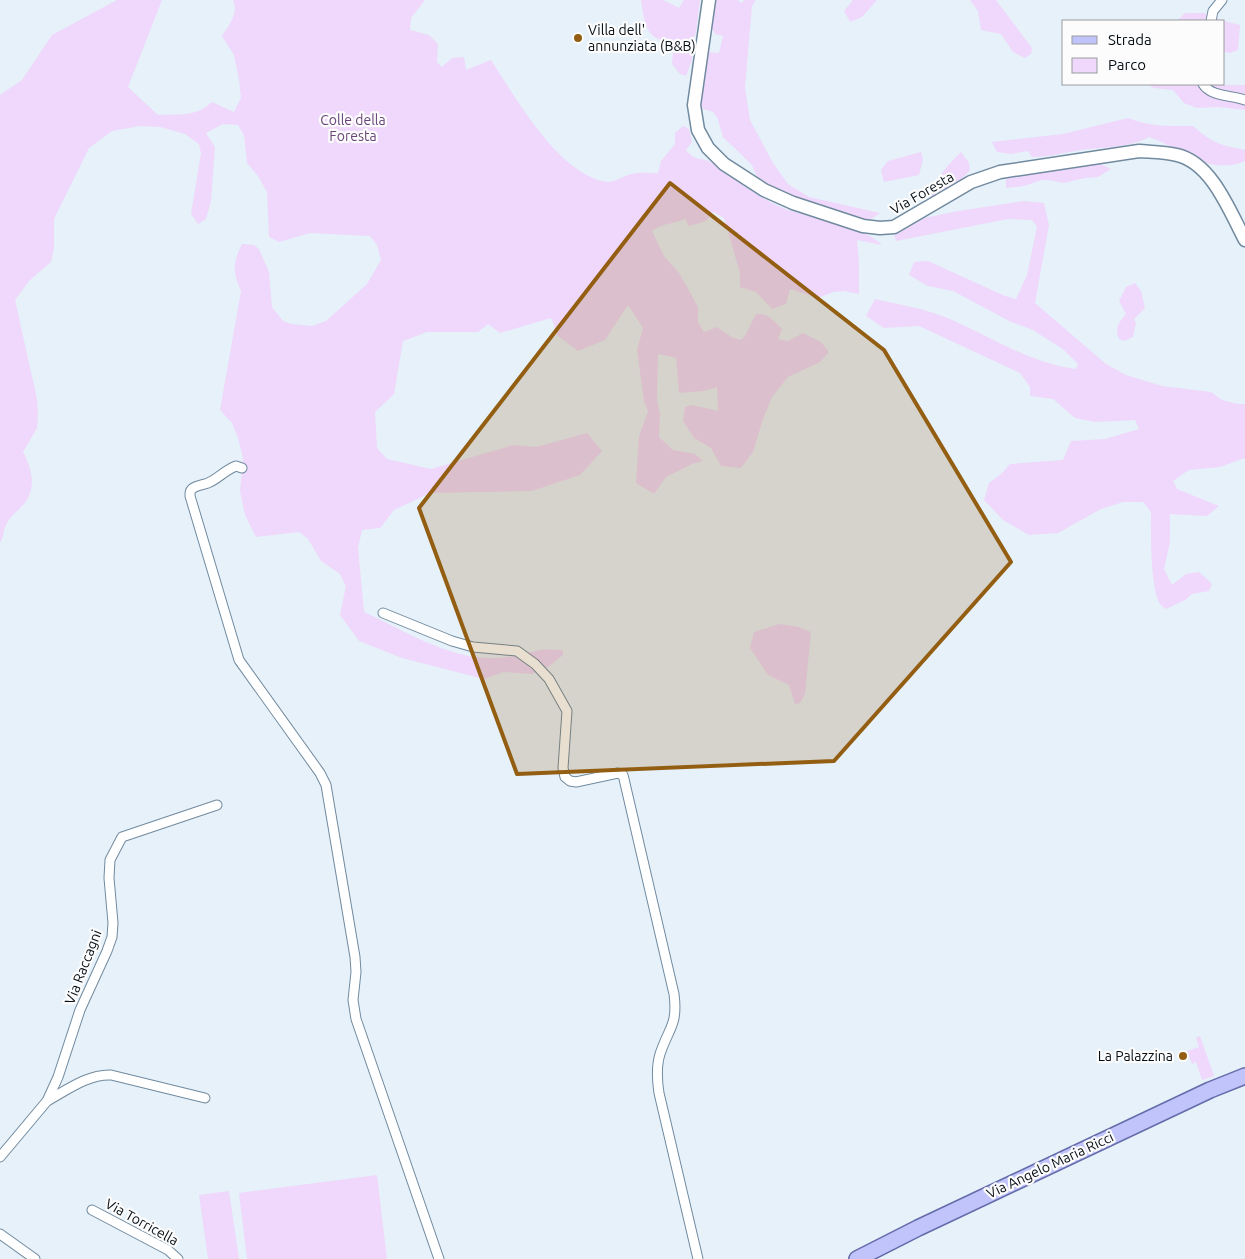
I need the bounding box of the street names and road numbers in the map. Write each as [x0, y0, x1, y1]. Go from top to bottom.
street label: Via Foresta [887, 168, 957, 218]
street label: Via Raccagni [61, 927, 105, 1007]
street label: Via Angelo Maria Ricci [984, 1129, 1116, 1201]
street label: Via Torricella [103, 1195, 181, 1249]

